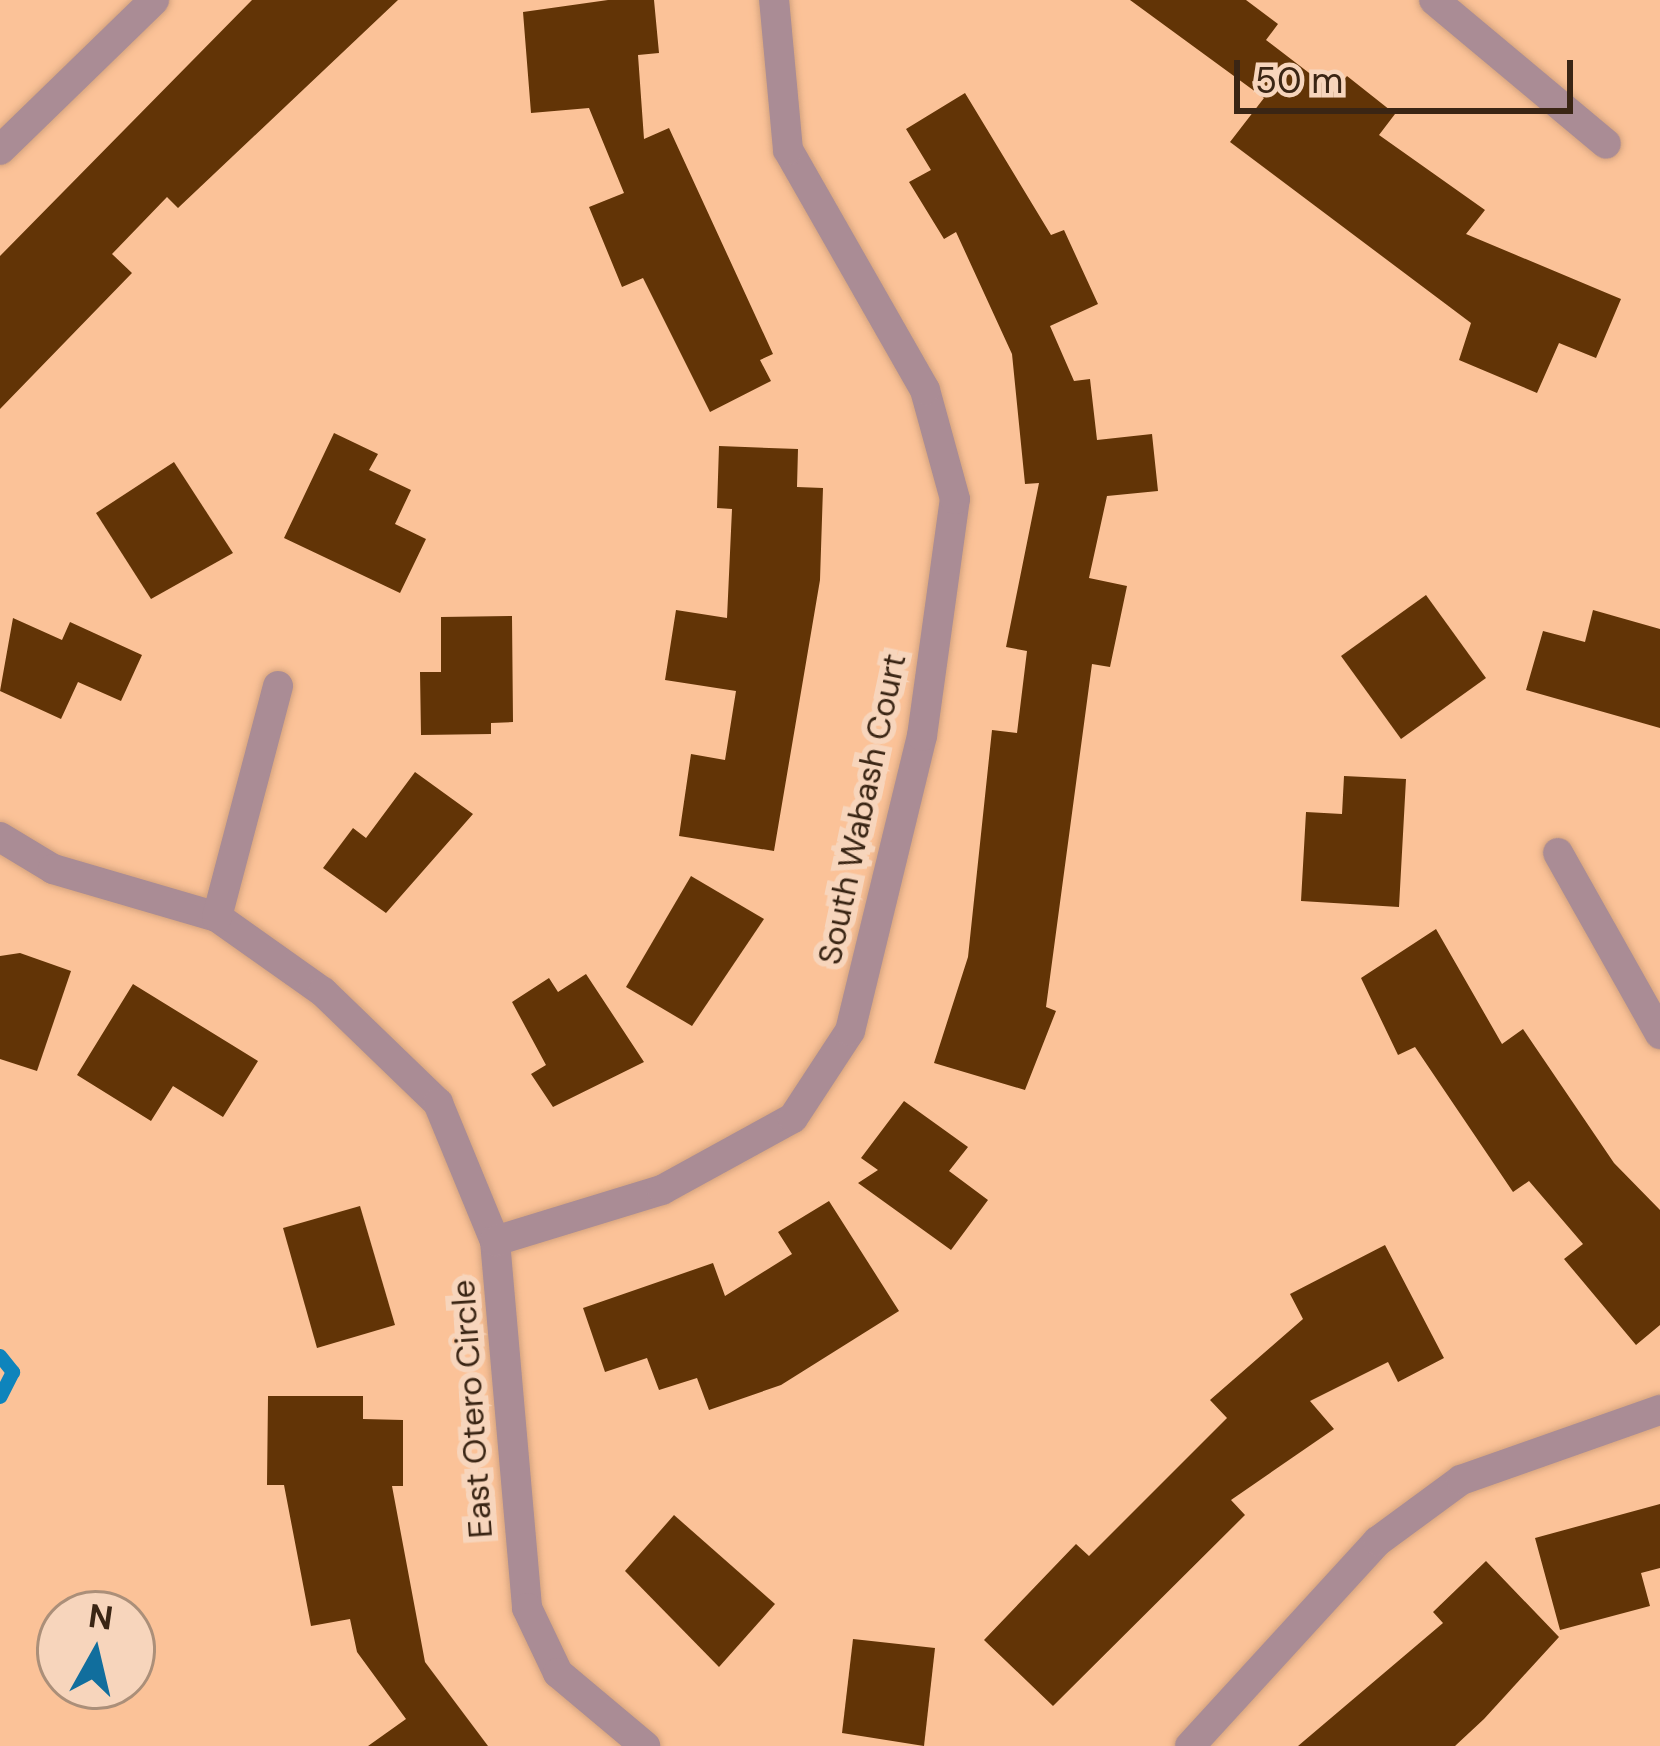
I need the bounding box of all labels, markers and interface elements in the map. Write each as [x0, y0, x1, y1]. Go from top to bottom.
scale bar [1240, 36, 1579, 110]
text: 50 m [1255, 57, 1343, 104]
street label: South Wabash Court [810, 650, 914, 968]
street label: East Otero Circle [443, 1278, 501, 1540]
north arrow [36, 1590, 156, 1710]
text: N [86, 1594, 116, 1640]

